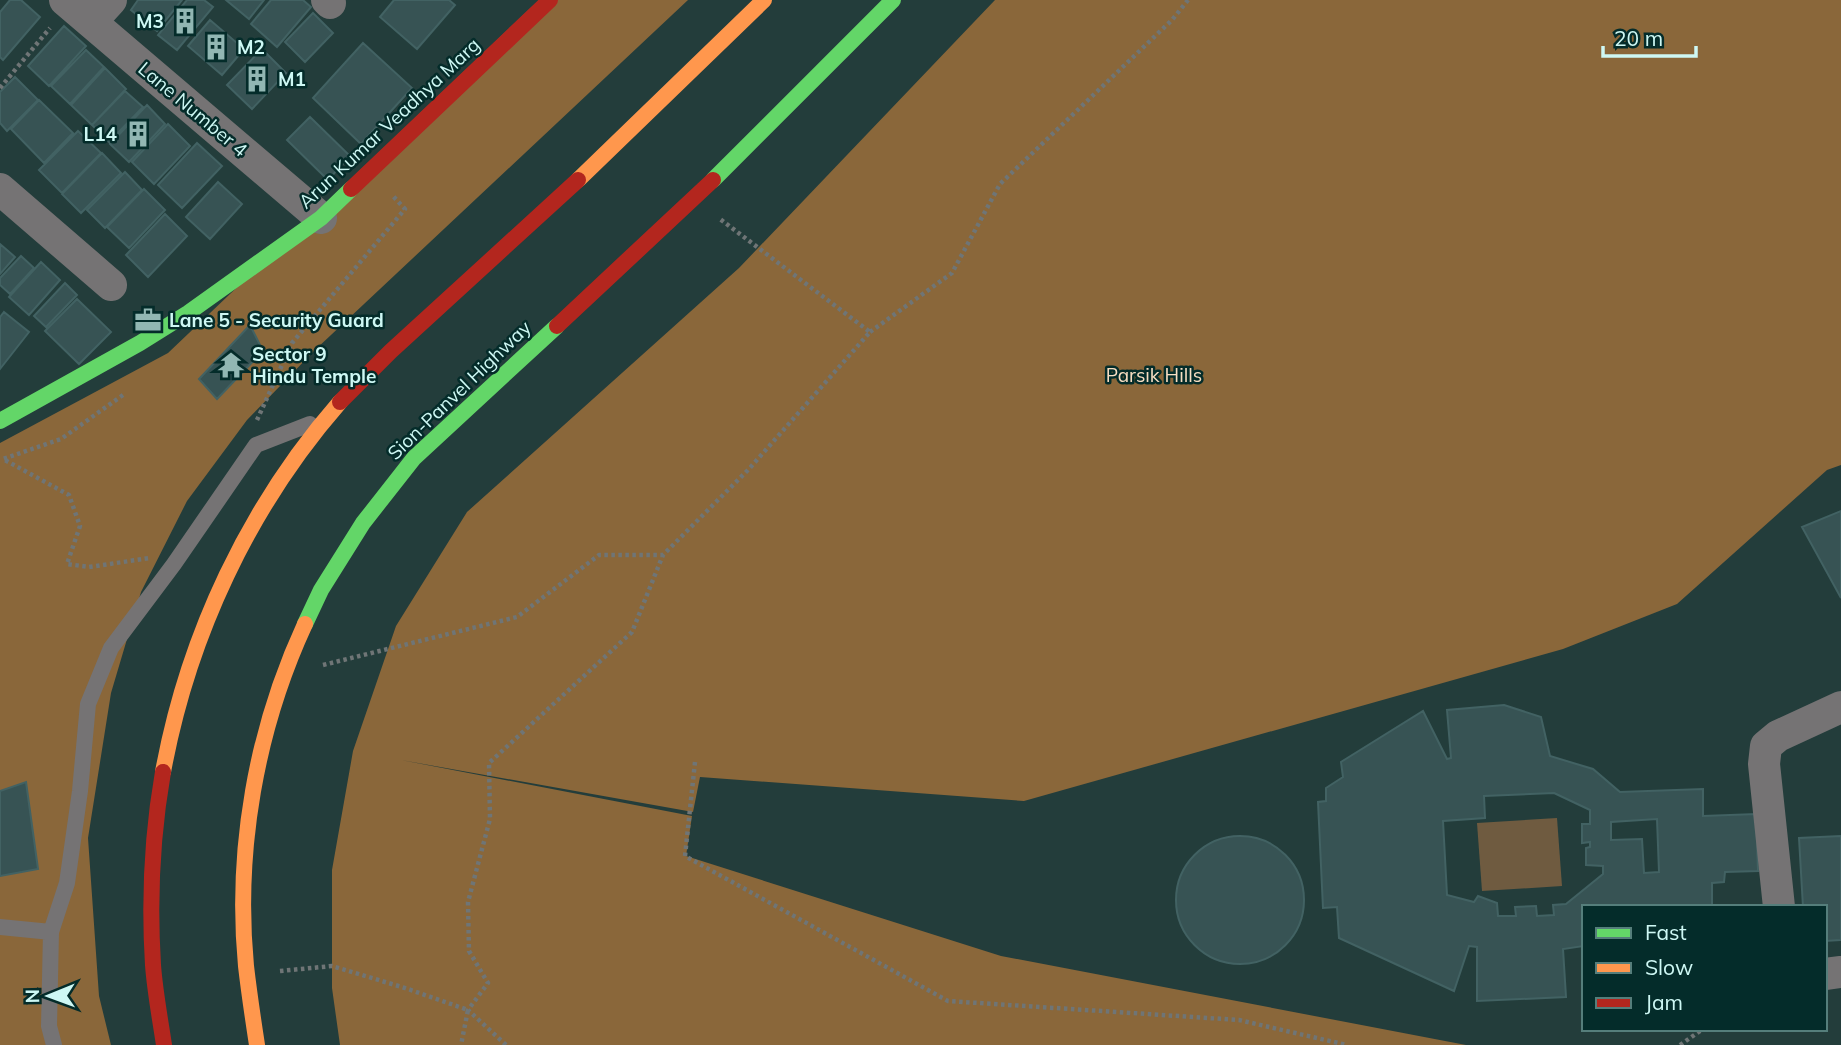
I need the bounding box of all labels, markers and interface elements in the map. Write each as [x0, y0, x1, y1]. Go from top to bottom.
building icon: M3 [170, 6, 200, 36]
place label: M3 [136, 9, 164, 33]
scale bar [1603, 14, 1696, 58]
text: 20 m [1614, 25, 1663, 51]
building icon: M2 [201, 32, 231, 62]
street label: Arun Kumar Veadhya Marg [293, 33, 485, 213]
place label: M2 [237, 35, 265, 59]
street label: Lane Number 4 [134, 56, 252, 162]
building icon: M1 [242, 64, 272, 94]
place label: M1 [278, 67, 306, 91]
building icon: L14 [123, 119, 153, 149]
place label: L14 [84, 122, 118, 146]
office icon: Lane 5 - Security Guard [133, 305, 163, 335]
place label: Lane 5 - Security Guard [169, 308, 384, 332]
street label: Sion-Panvel Highway [382, 315, 536, 465]
place label: Sector 9 Hindu Temple [252, 342, 376, 388]
temple icon: Sector 9 Hindu Temple [216, 350, 246, 380]
park label: Parsik Hills [1106, 363, 1202, 387]
legend [1582, 905, 1827, 1031]
text: Fast [1645, 919, 1687, 945]
text: Slow [1645, 954, 1693, 980]
north arrow [14, 961, 84, 1031]
text: N [20, 989, 44, 1004]
text: Jam [1645, 989, 1683, 1015]

